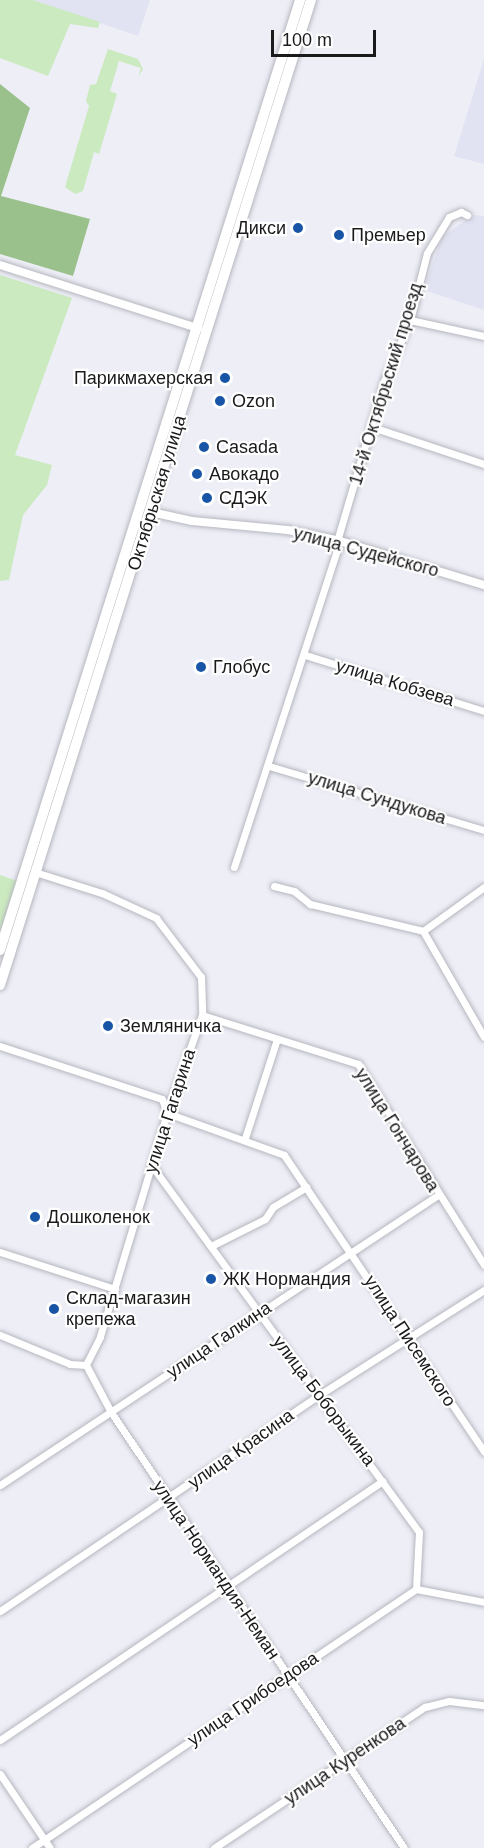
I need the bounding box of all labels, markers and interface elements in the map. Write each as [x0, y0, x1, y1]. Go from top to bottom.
scale bar [274, 18, 379, 56]
text: 100 m [282, 30, 332, 50]
place label: Дикси [237, 217, 286, 239]
marker: Дикси [291, 221, 305, 235]
place label: Премьер [351, 224, 426, 246]
marker: Премьер [332, 228, 346, 242]
street label: 14-й Октябрьский проезд [345, 280, 427, 488]
place label: Парикмахерская [74, 367, 213, 389]
marker: Парикмахерская [218, 371, 232, 385]
place label: Ozon [232, 390, 275, 412]
marker: Ozon [213, 394, 227, 408]
street label: Октябрьская улица [123, 413, 191, 573]
place label: Casada [216, 436, 278, 458]
marker: Casada [197, 440, 211, 454]
place label: Авокадо [209, 463, 279, 485]
marker: Авокадо [190, 467, 204, 481]
place label: СДЭК [219, 487, 267, 509]
marker: СДЭК [200, 491, 214, 505]
street label: улица Судейского [291, 522, 441, 582]
street label: улица Кобзева [333, 655, 457, 711]
place label: Глобус [213, 656, 270, 678]
marker: Глобус [194, 660, 208, 674]
street label: улица Сундукова [305, 767, 449, 829]
place label: Земляничка [120, 1015, 221, 1037]
marker: Земляничка [101, 1019, 115, 1033]
street label: улица Гагарина [140, 1046, 200, 1176]
street label: улица Гончарова [350, 1064, 444, 1196]
place label: Дошколенок [47, 1206, 150, 1228]
marker: Дошколенок [28, 1210, 42, 1224]
place label: ЖК Нормандия [223, 1268, 351, 1290]
street label: улица Писемского [360, 1271, 460, 1411]
marker: ЖК Нормандия [204, 1272, 218, 1286]
place label: Склад-магазин крепежа [66, 1288, 191, 1330]
street label: улица Галкина [163, 1297, 275, 1383]
marker: Склад-магазин крепежа [47, 1302, 61, 1316]
street label: улица Боборыкина [268, 1332, 380, 1470]
street label: улица Красина [184, 1405, 298, 1493]
street label: улица Нормандия-Неман [148, 1476, 284, 1664]
street label: улица Грибоедова [183, 1647, 323, 1751]
street label: улица Куренкова [280, 1713, 410, 1809]

